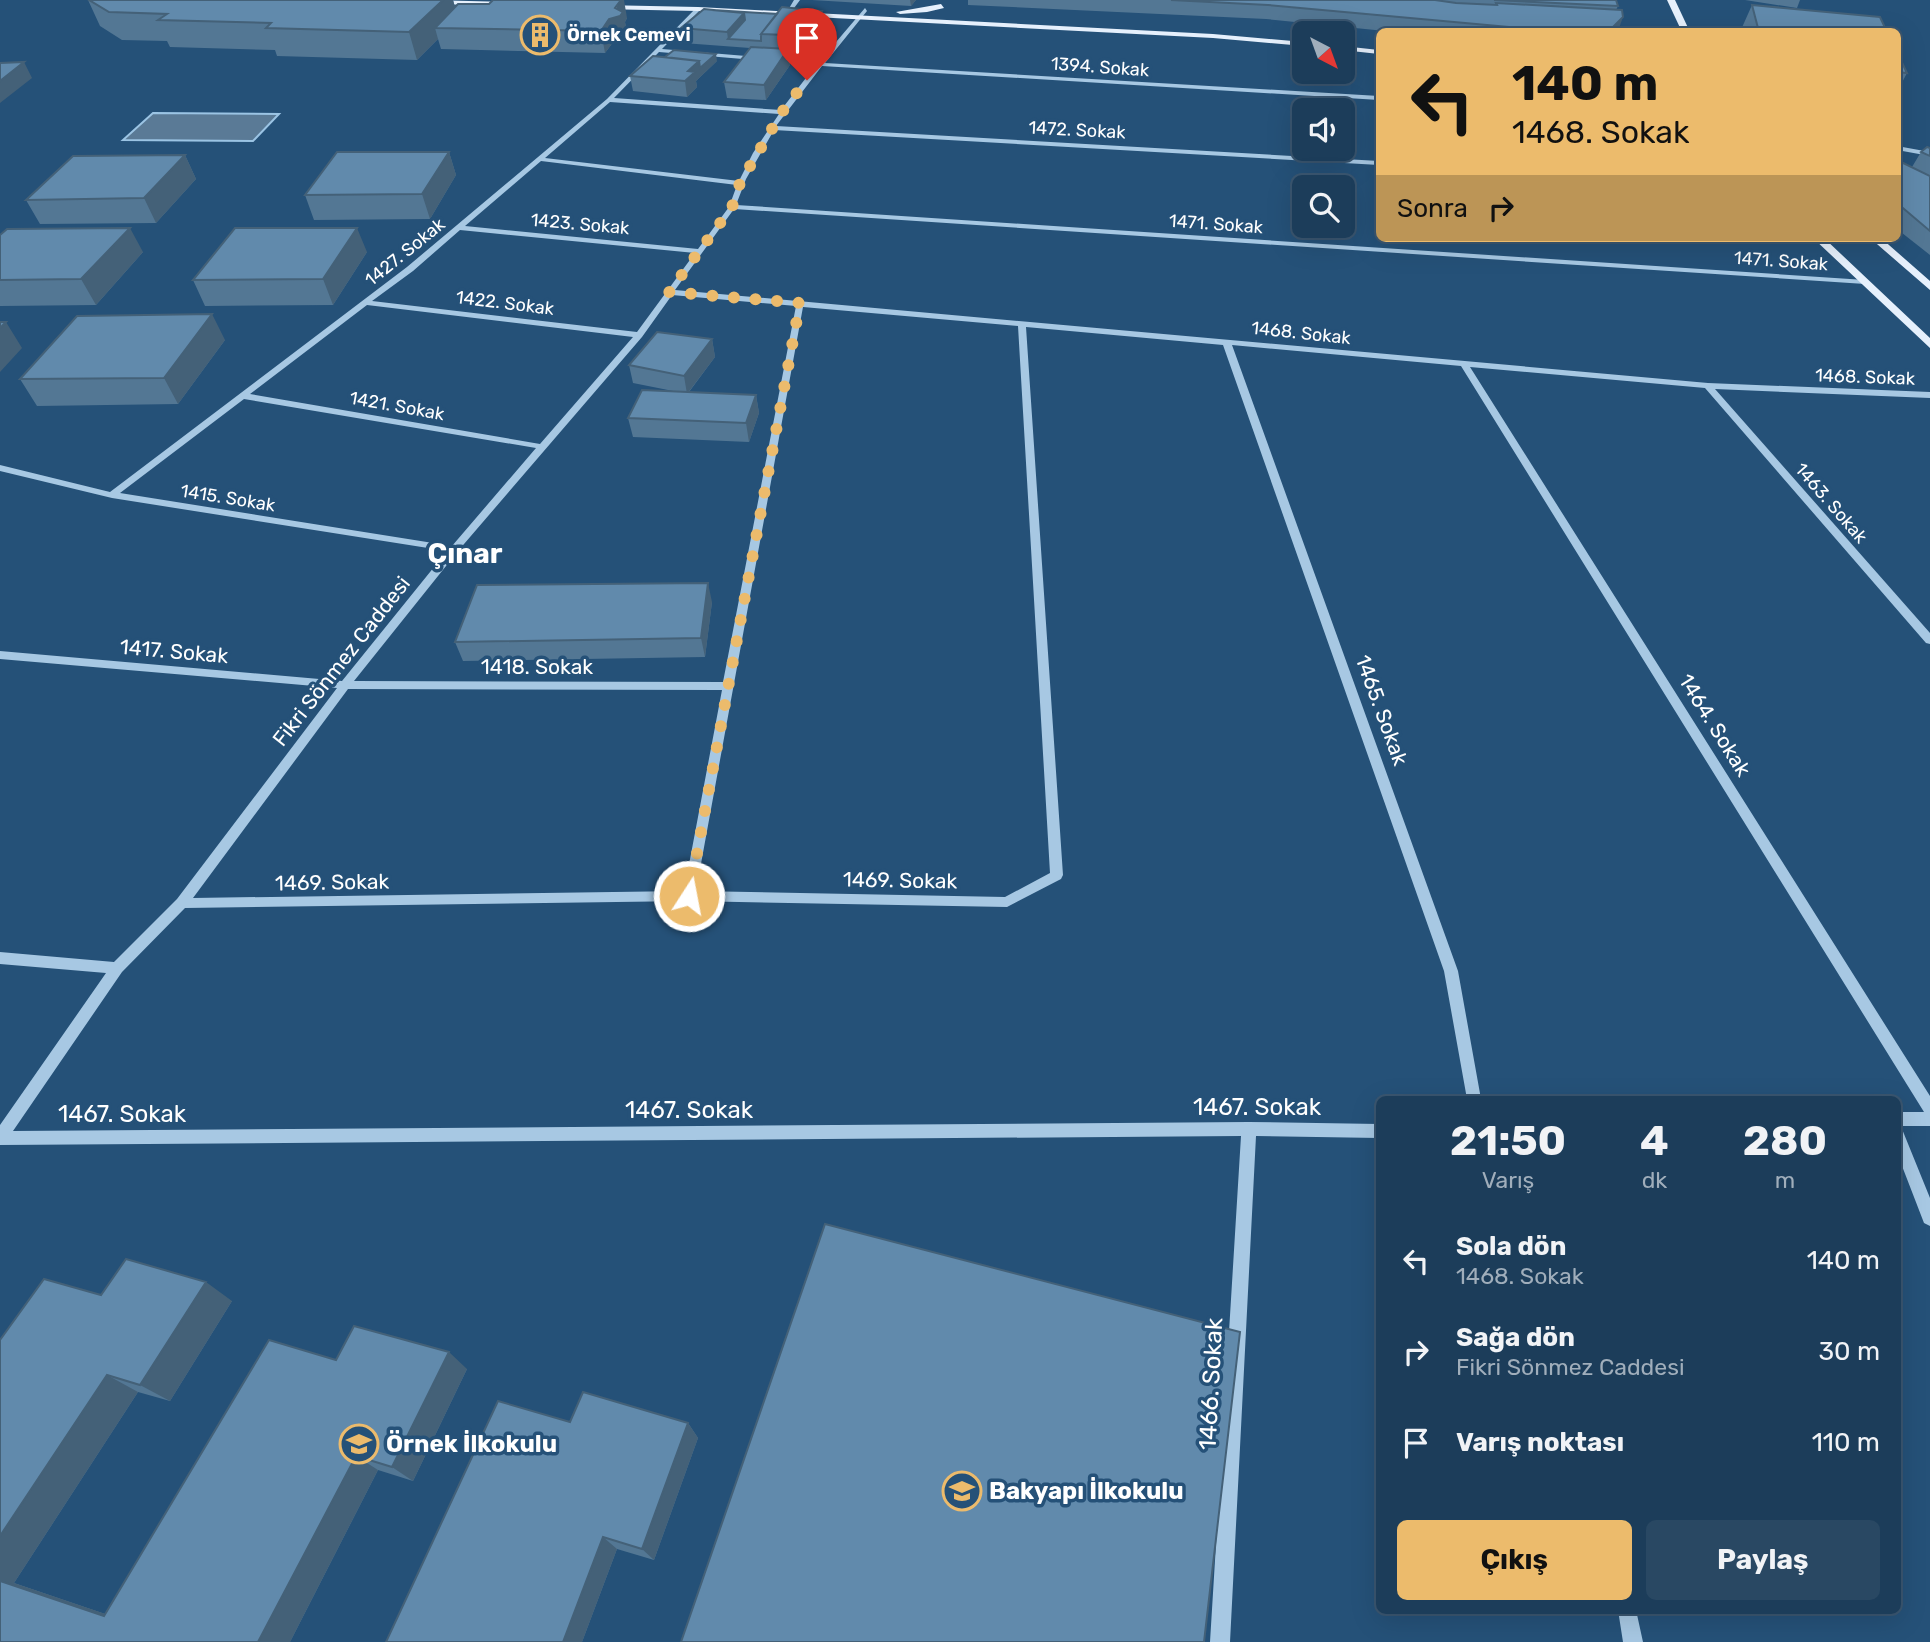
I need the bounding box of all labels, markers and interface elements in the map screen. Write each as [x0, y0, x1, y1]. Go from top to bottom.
pin [777, 8, 837, 80]
building icon: Örnek Cemevi [519, 14, 561, 56]
icon: arrive [788, 19, 826, 57]
north arrow [1292, 21, 1354, 84]
map controls [1292, 21, 1355, 238]
place label: Örnek Cemevi [567, 24, 691, 46]
street label: 1394. Sokak [1050, 53, 1151, 81]
text: 140 m [1512, 54, 1658, 112]
icon: left [1397, 56, 1488, 147]
button: sound [1292, 98, 1355, 161]
text: 1468. Sokak [1512, 113, 1689, 151]
street label: 1472. Sokak [1028, 116, 1127, 144]
button: search [1292, 175, 1355, 238]
icon: right [1482, 189, 1520, 227]
text: Sonra [1397, 193, 1468, 224]
street label: 1423. Sokak [530, 209, 631, 239]
street label: 1471. Sokak [1168, 210, 1265, 238]
street label: 1427. Sokak [361, 213, 450, 291]
street label: 1471. Sokak [1733, 247, 1830, 275]
street label: 1422. Sokak [455, 286, 556, 320]
street label: 1468. Sokak [1250, 317, 1352, 349]
street label: 1468. Sokak [1815, 364, 1916, 390]
street label: 1421. Sokak [348, 387, 447, 425]
street label: 1463. Sokak [1790, 458, 1872, 548]
street label: 1415. Sokak [179, 480, 278, 516]
district label: Çınar [428, 537, 503, 570]
street label: Fikri Sönmez Caddesi [267, 571, 415, 751]
street label: 1417. Sokak [119, 634, 229, 668]
street label: 1465. Sokak [1350, 651, 1414, 769]
street label: 1418. Sokak [481, 654, 593, 679]
street label: 1464. Sokak [1674, 669, 1756, 781]
position arrow [652, 859, 726, 933]
street label: 1469. Sokak [843, 867, 958, 893]
street label: 1469. Sokak [275, 869, 390, 895]
street label: 1467. Sokak [1193, 1093, 1322, 1121]
street label: 1467. Sokak [625, 1096, 754, 1124]
street label: 1467. Sokak [58, 1100, 187, 1128]
text: 21:50 [1450, 1116, 1566, 1166]
text: 4 [1640, 1116, 1669, 1166]
text: 280 [1743, 1116, 1827, 1166]
text: Varış [1482, 1166, 1534, 1194]
text: dk [1642, 1166, 1667, 1194]
text: m [1775, 1166, 1795, 1194]
text: Sola dön [1456, 1231, 1566, 1262]
icon: left [1397, 1242, 1435, 1280]
text: 140 m [1807, 1245, 1880, 1276]
text: 1468. Sokak [1456, 1262, 1584, 1290]
street label: 1466. Sokak [1194, 1316, 1228, 1451]
text: Sağa dön [1456, 1322, 1575, 1353]
icon: right [1397, 1333, 1435, 1371]
text: 30 m [1818, 1336, 1880, 1367]
text: Fikri Sönmez Caddesi [1456, 1353, 1684, 1381]
school or university icon: Örnek İlkokulu [338, 1423, 380, 1465]
icon: arrive [1397, 1424, 1435, 1462]
text: Varış noktası [1456, 1427, 1624, 1458]
text: 110 m [1812, 1427, 1880, 1458]
place label: Örnek İlkokulu [386, 1430, 557, 1458]
school or university icon: Bakyapı İlkokulu [941, 1470, 983, 1512]
place label: Bakyapı İlkokulu [989, 1477, 1184, 1505]
button: Çıkış [1397, 1520, 1632, 1600]
button: Paylaş [1646, 1520, 1880, 1600]

